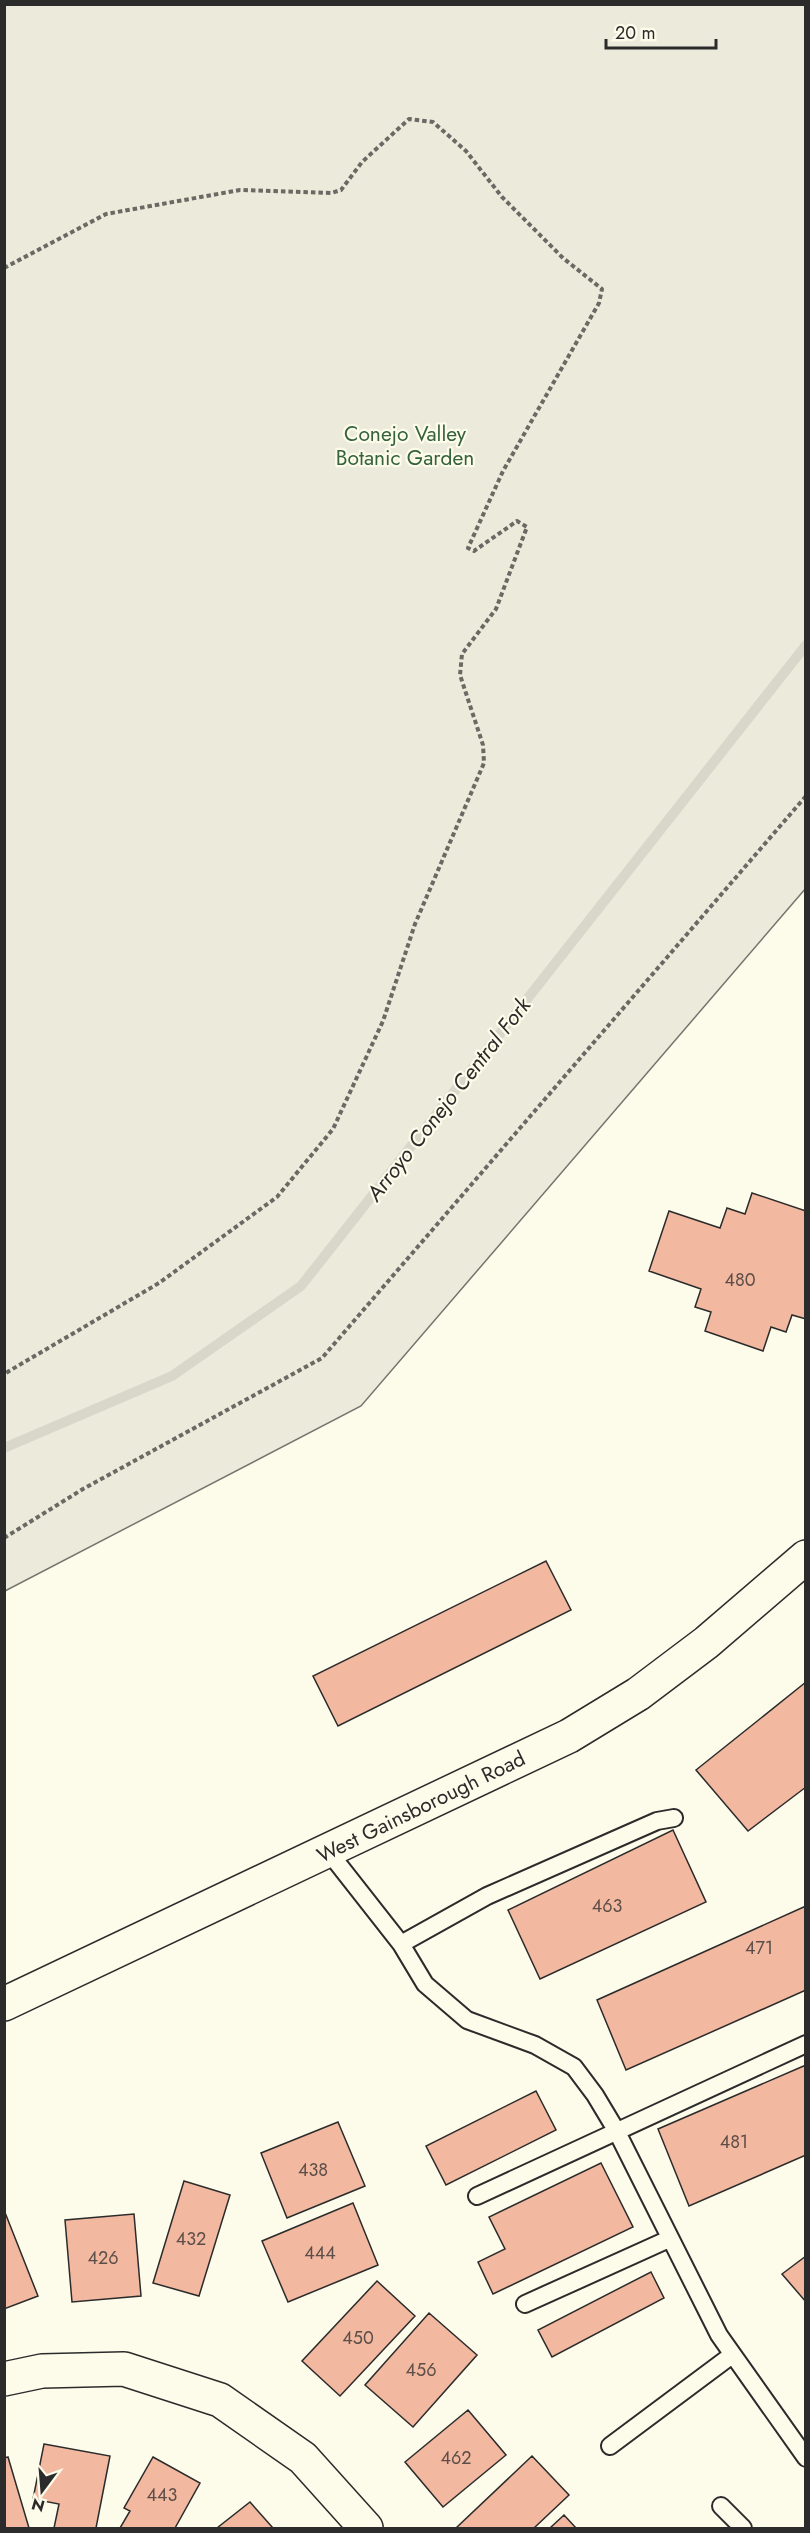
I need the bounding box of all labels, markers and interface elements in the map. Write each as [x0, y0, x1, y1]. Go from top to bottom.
scale bar [606, 12, 716, 50]
text: 20 m [615, 20, 655, 46]
park label: Conejo Valley Botanic Garden [336, 419, 474, 473]
water label: Arroyo Conejo Central Fork [358, 989, 539, 1208]
house number: 480 [724, 1267, 756, 1293]
street label: West Gainsborough Road [312, 1743, 530, 1871]
house number: 463 [592, 1893, 623, 1919]
house number: 471 [745, 1935, 773, 1961]
house number: 481 [720, 2129, 748, 2155]
house number: 438 [298, 2157, 328, 2183]
house number: 432 [176, 2226, 206, 2252]
house number: 444 [304, 2240, 336, 2266]
house number: 426 [87, 2245, 119, 2271]
house number: 450 [342, 2325, 374, 2351]
house number: 456 [405, 2357, 437, 2383]
house number: 462 [440, 2445, 472, 2471]
north arrow [12, 2461, 72, 2521]
house number: 443 [147, 2482, 178, 2508]
text: N [29, 2492, 47, 2518]

